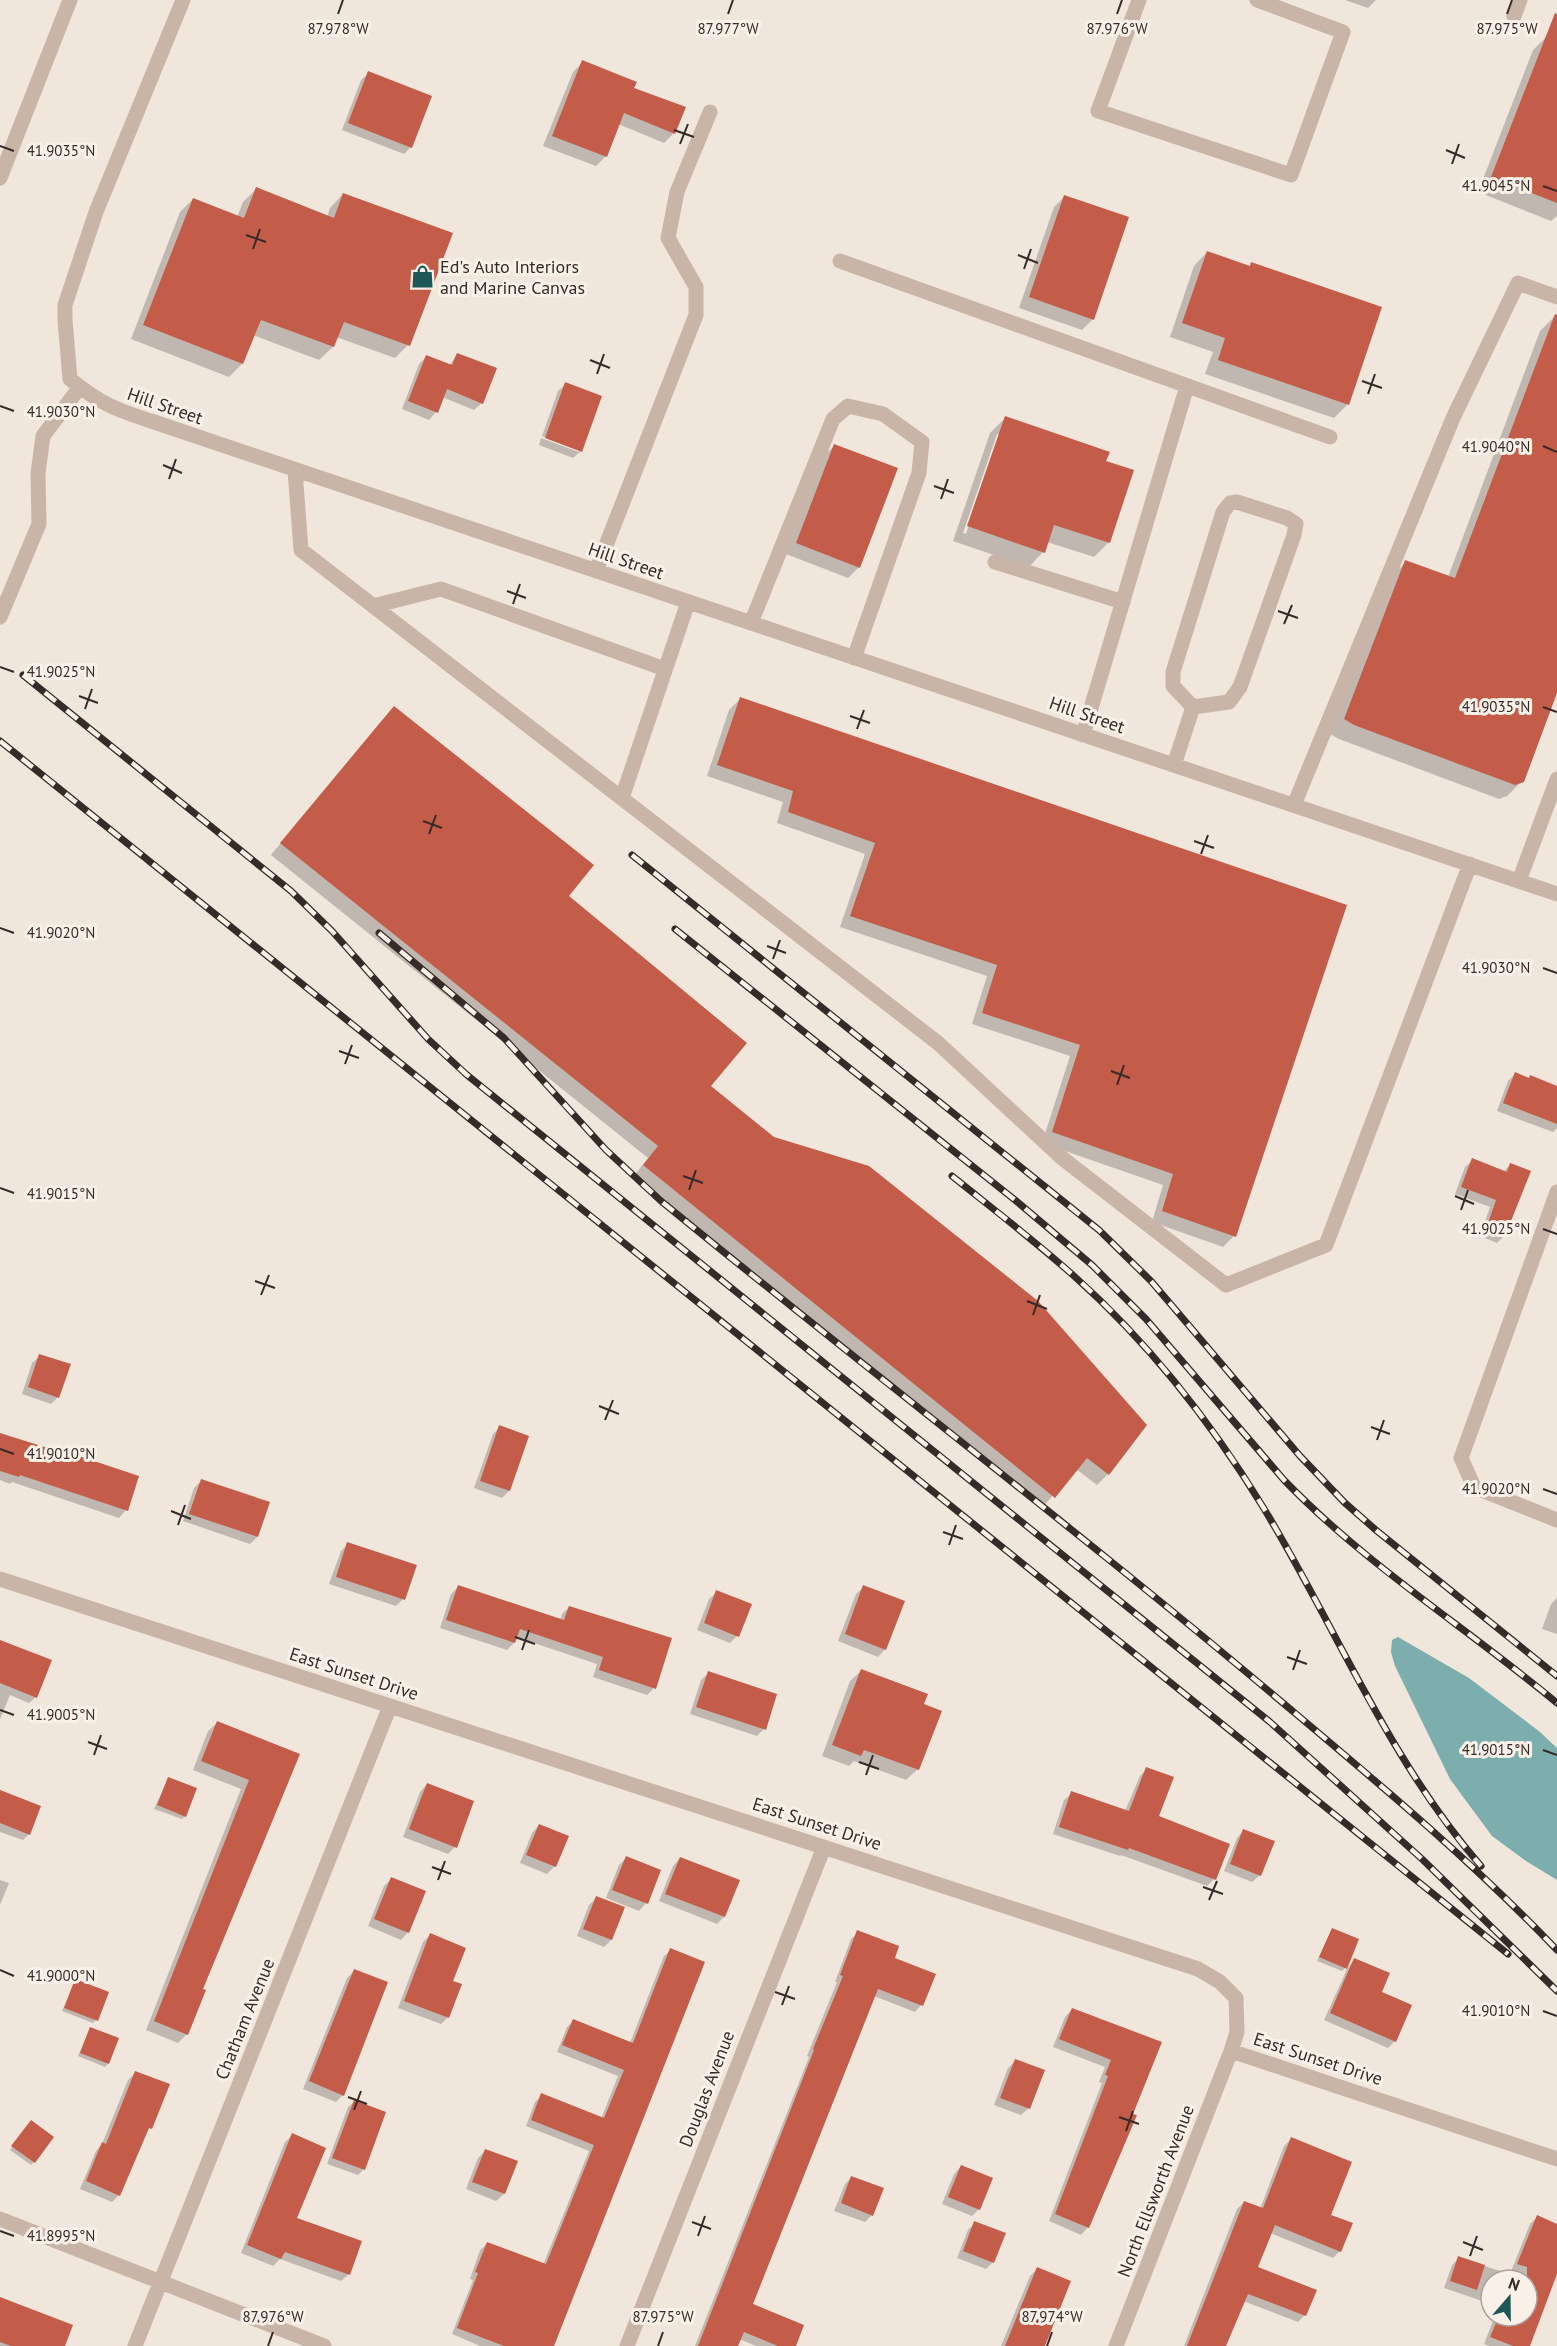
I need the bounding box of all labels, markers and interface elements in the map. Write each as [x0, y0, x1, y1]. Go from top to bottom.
text: 87.978°W [307, 19, 369, 38]
text: 87.977°W [697, 19, 759, 38]
text: 87.976°W [1086, 19, 1148, 38]
text: 87.975°W [1476, 19, 1538, 38]
text: 41.9035°N [27, 141, 95, 160]
text: 41.9045°N [1462, 176, 1530, 195]
place label: Ed's Auto Interiors and Marine Canvas [440, 255, 585, 299]
shop icon: Ed's Auto Interiors and Marine Canvas [409, 264, 435, 290]
street label: Hill Street [124, 382, 206, 429]
text: 41.9030°N [27, 402, 95, 421]
text: 41.9040°N [1462, 437, 1530, 456]
street label: Hill Street [585, 537, 667, 584]
text: 41.9025°N [27, 662, 95, 681]
street label: Hill Street [1046, 691, 1128, 738]
text: 41.9035°N [1462, 697, 1530, 716]
text: 41.9020°N [27, 923, 95, 942]
text: 41.9030°N [1462, 958, 1530, 977]
text: 41.9015°N [27, 1184, 95, 1203]
text: 41.9025°N [1462, 1219, 1530, 1238]
text: 41.9010°N [27, 1444, 95, 1463]
text: 41.9020°N [1462, 1479, 1530, 1498]
street label: East Sunset Drive [287, 1642, 421, 1705]
text: 41.9005°N [27, 1705, 95, 1724]
text: 41.9015°N [1462, 1740, 1530, 1759]
street label: East Sunset Drive [750, 1792, 884, 1855]
street label: Chatham Avenue [210, 1955, 279, 2083]
text: 41.9000°N [27, 1966, 95, 1985]
text: 41.9010°N [1462, 2001, 1530, 2020]
street label: Douglas Avenue [674, 2027, 739, 2150]
street label: East Sunset Drive [1251, 2027, 1385, 2090]
street label: North Ellsworth Avenue [1112, 2101, 1199, 2280]
text: 41.8995°N [27, 2226, 95, 2245]
north arrow [1479, 2268, 1539, 2328]
text: N [1506, 2273, 1522, 2295]
text: 87.976°W [242, 2307, 304, 2326]
text: 87.975°W [632, 2307, 694, 2326]
text: 87.974°W [1021, 2307, 1083, 2326]

